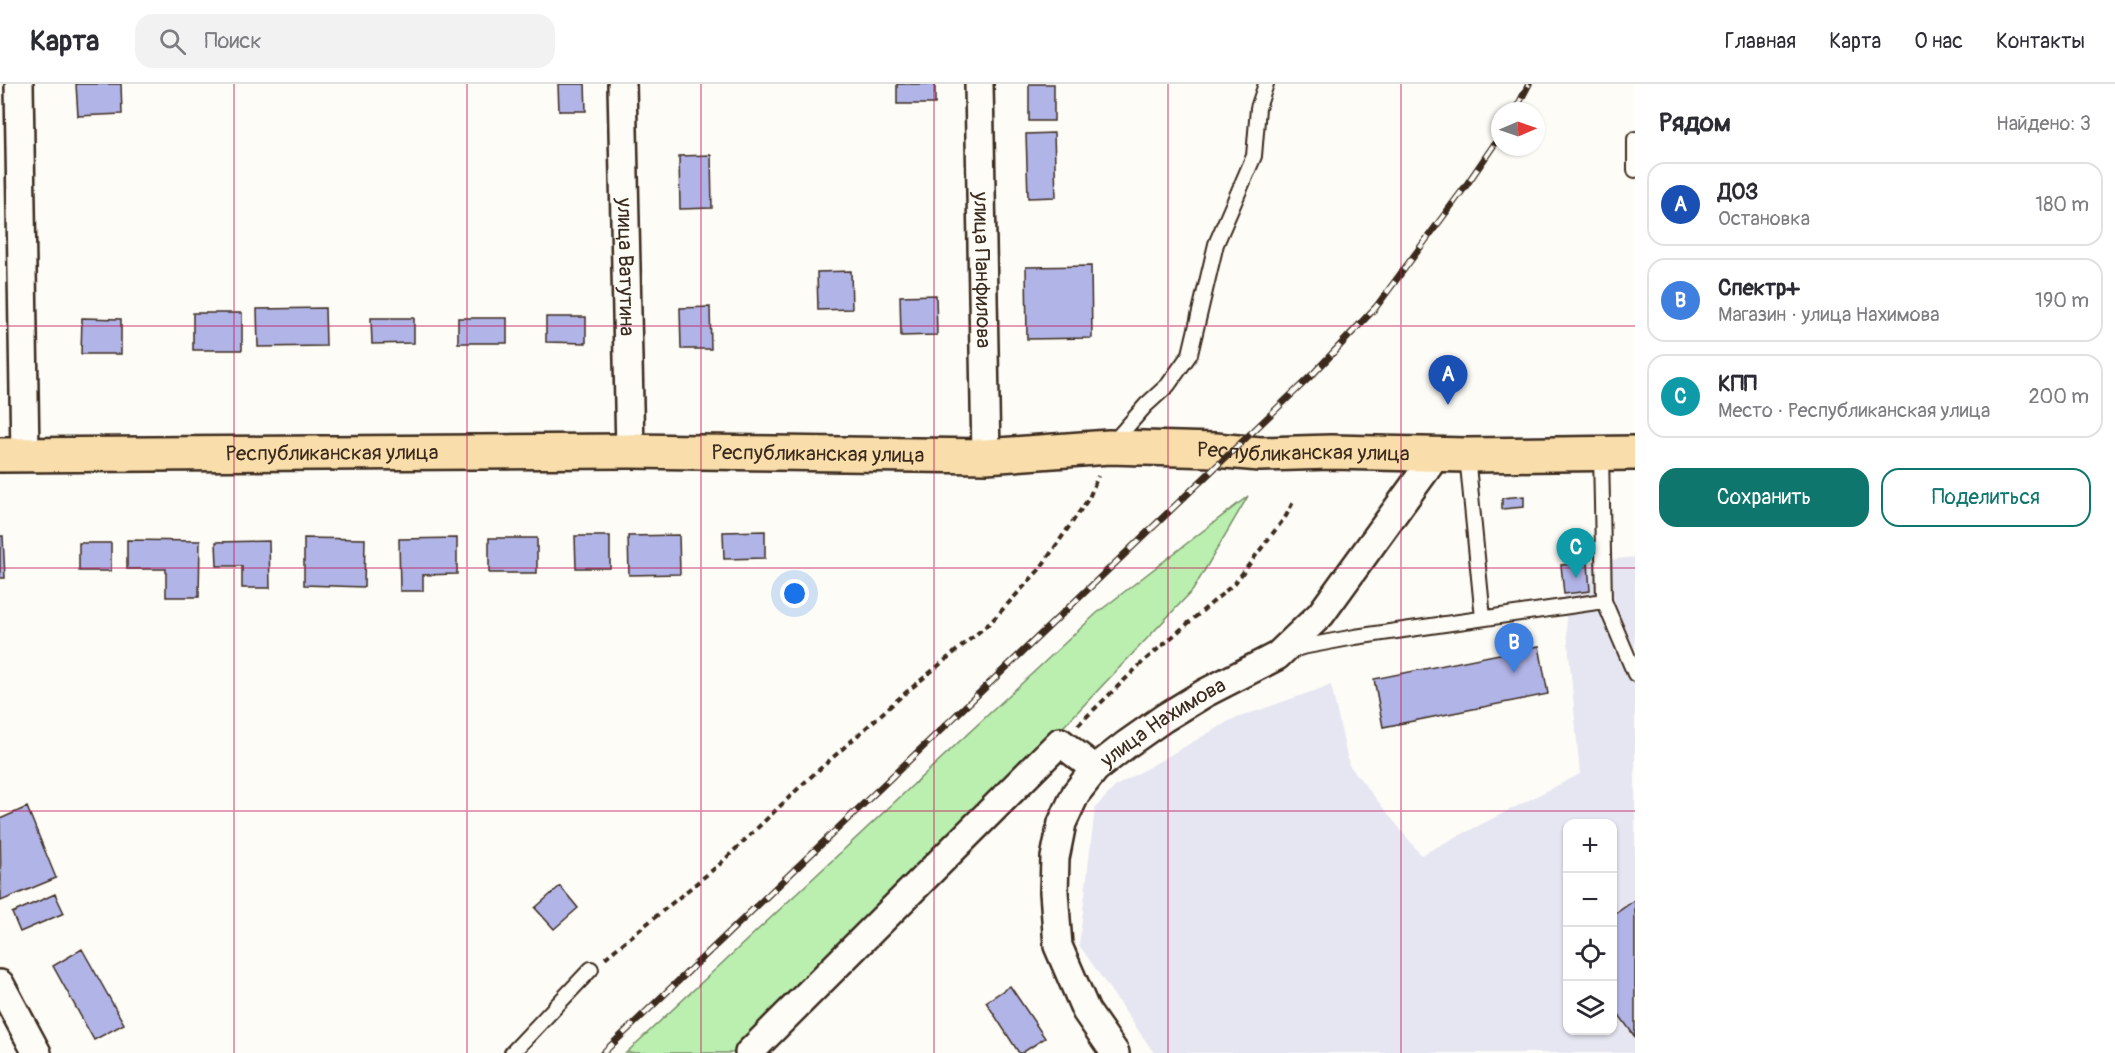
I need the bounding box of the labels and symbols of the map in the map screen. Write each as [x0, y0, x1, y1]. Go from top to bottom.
north arrow [1491, 102, 1545, 156]
street label: улица Панфилова [968, 191, 997, 348]
street label: улица Ватутина [611, 197, 641, 336]
pin: A [1428, 356, 1468, 405]
street label: Республиканская улица [1197, 436, 1410, 467]
street label: Республиканская улица [226, 439, 438, 467]
street label: Республиканская улица [711, 439, 925, 469]
pin: C [1556, 528, 1596, 578]
your location [780, 579, 809, 608]
pin: B [1494, 624, 1534, 673]
street label: улица Нахимова [1094, 671, 1230, 774]

